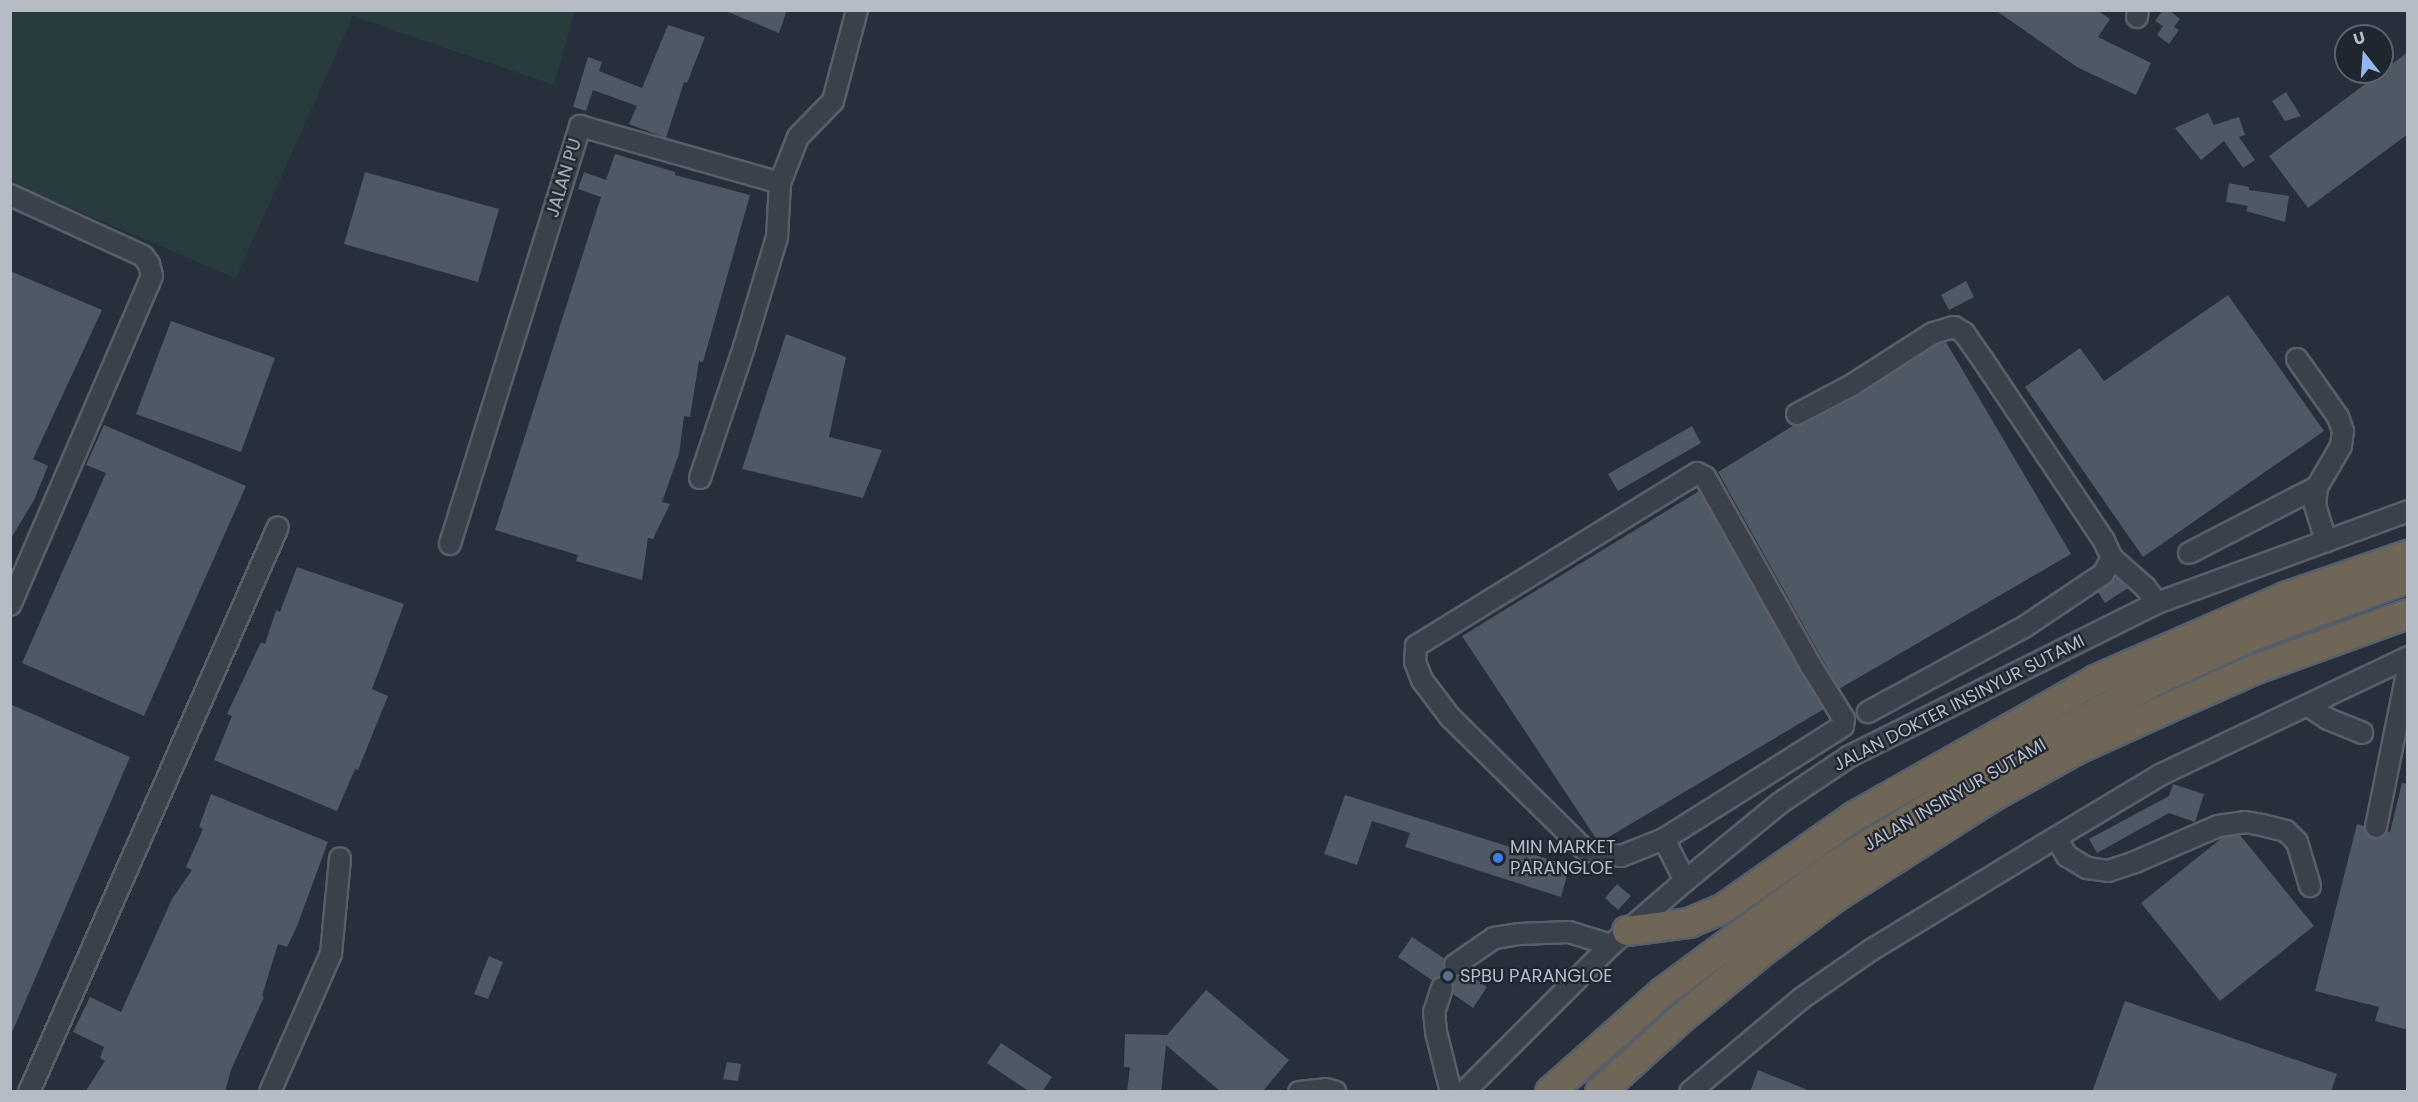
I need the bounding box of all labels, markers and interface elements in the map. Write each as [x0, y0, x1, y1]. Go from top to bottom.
north arrow [2334, 24, 2394, 84]
text: U [2350, 26, 2368, 51]
street label: JALAN PU [542, 136, 586, 220]
street label: JALAN DOKTER INSINYUR SUTAMI [1830, 630, 2088, 776]
street label: JALAN INSINYUR SUTAMI [1860, 734, 2050, 856]
place label: MIN MARKET PARANGLOE [1510, 837, 1616, 880]
marker: MIN MARKET PARANGLOE [1491, 851, 1505, 865]
place label: SPBU PARANGLOE [1460, 965, 1612, 987]
marker: SPBU PARANGLOE [1441, 969, 1455, 983]

